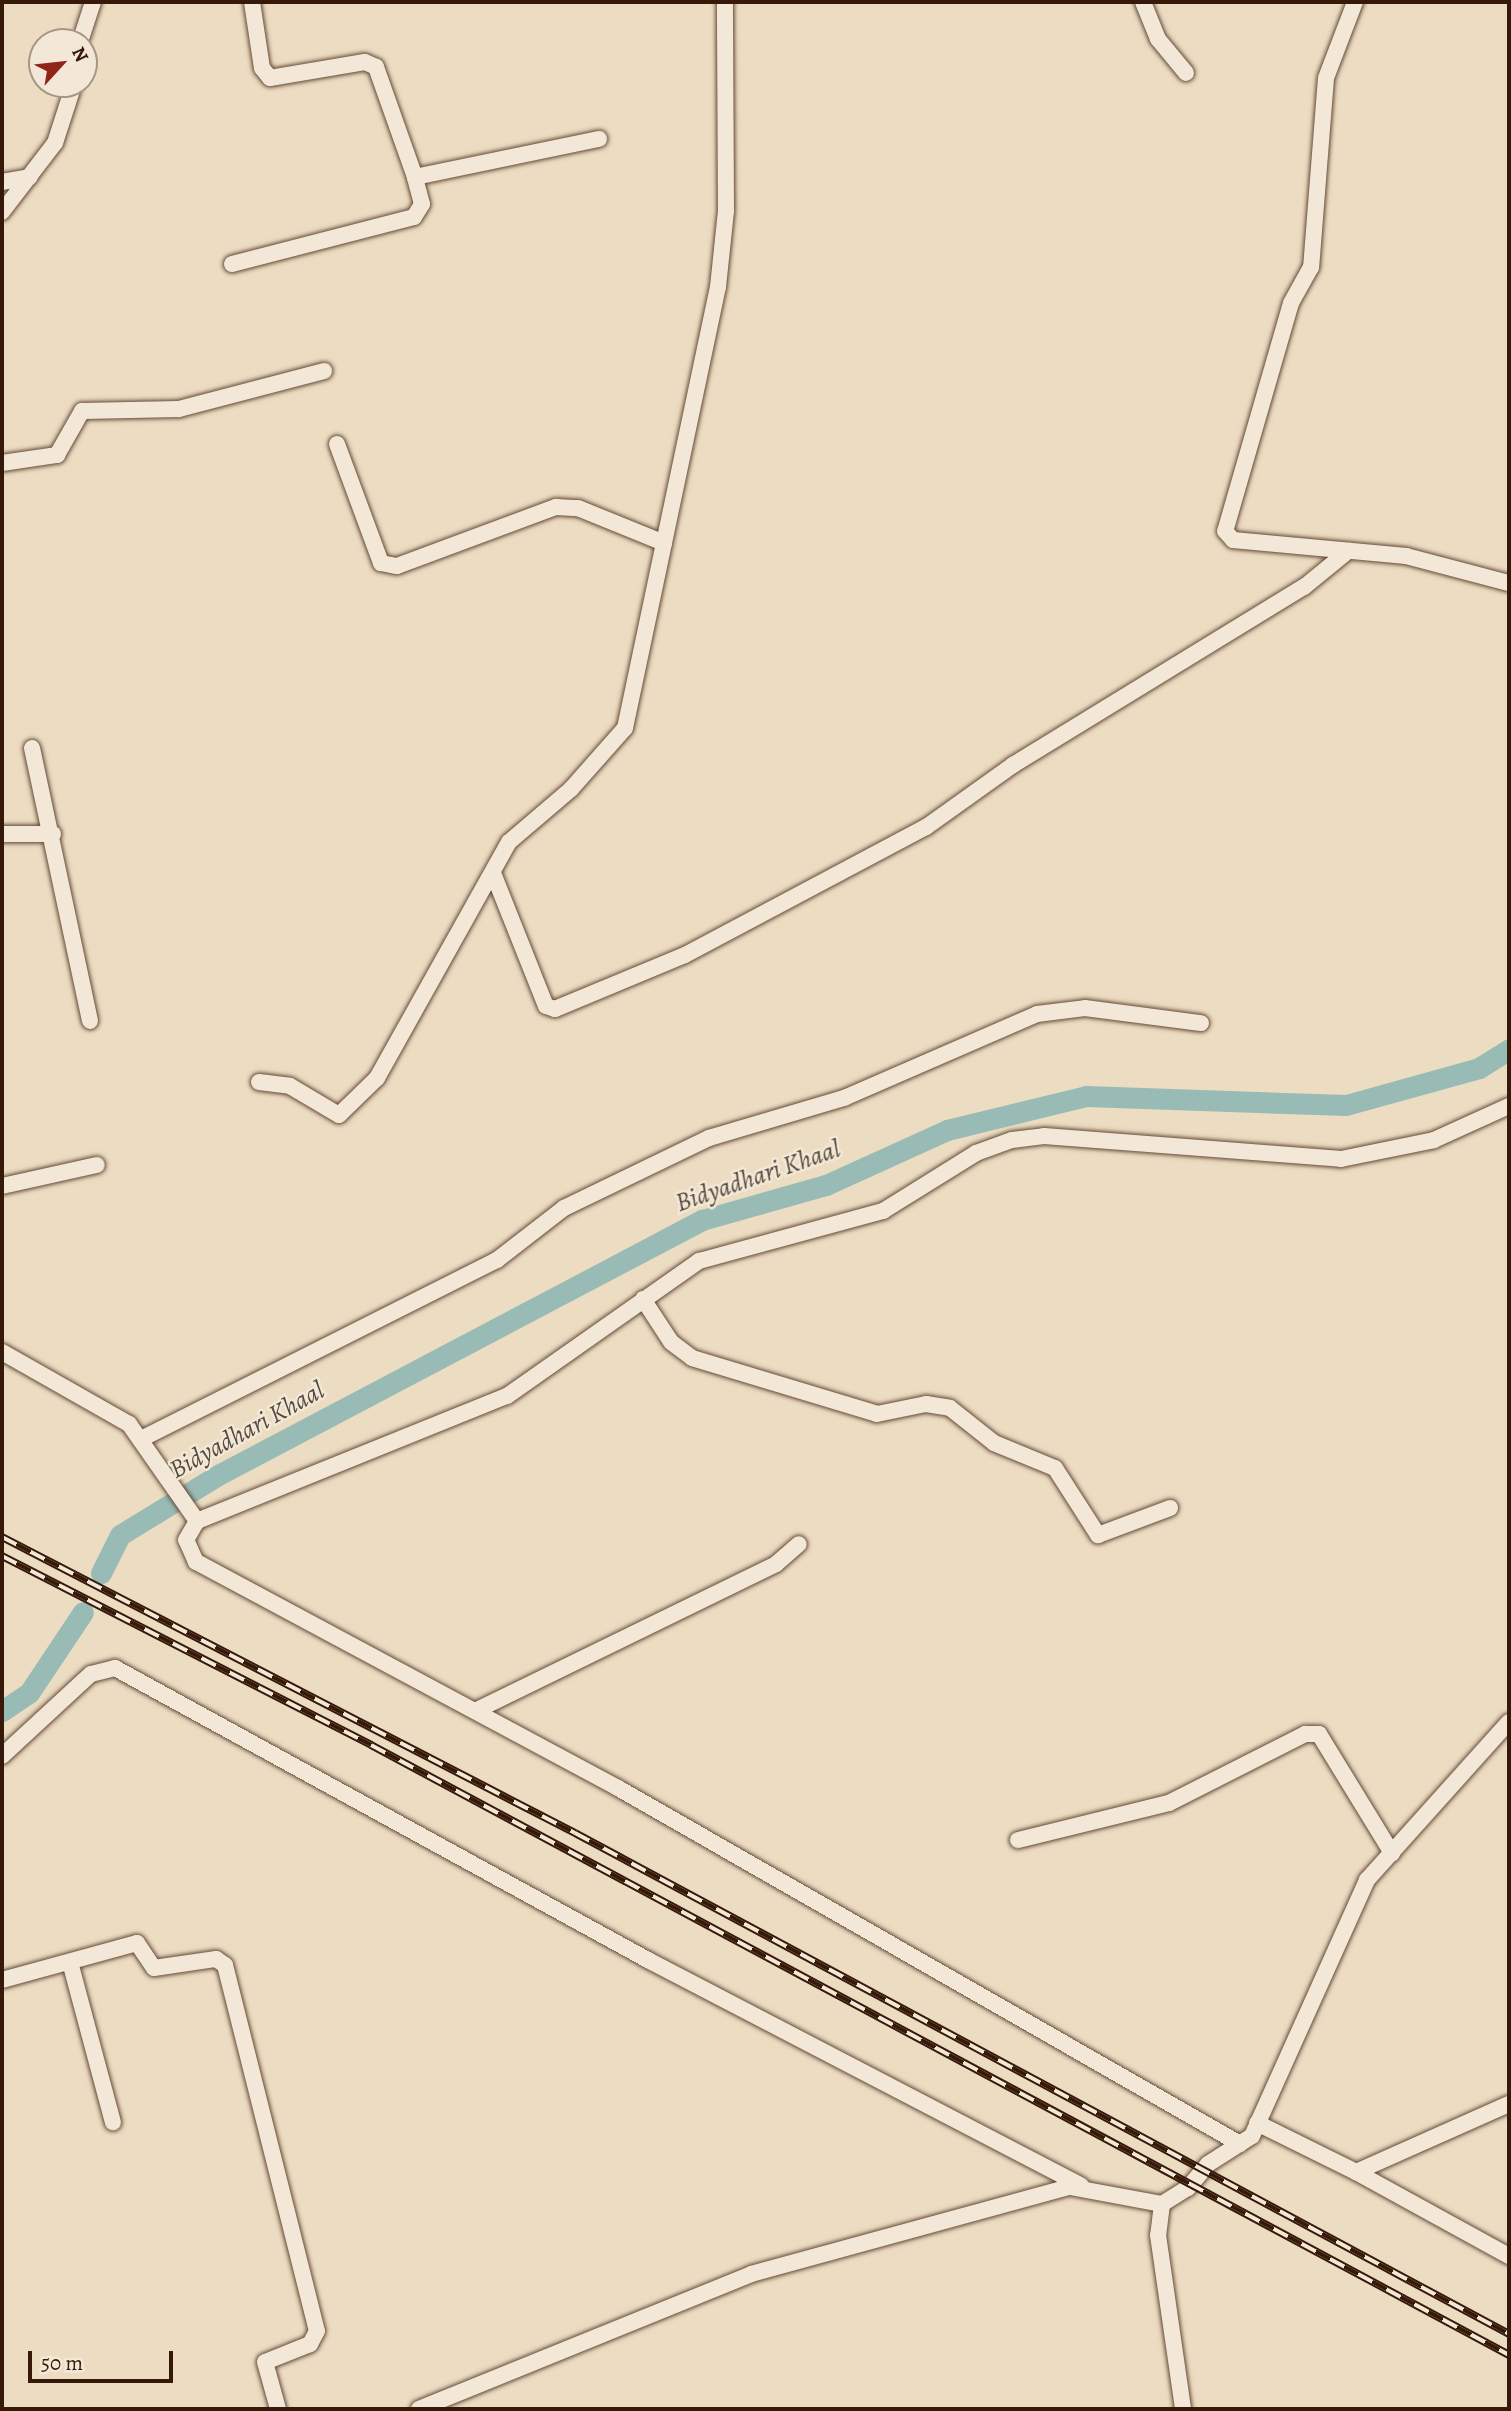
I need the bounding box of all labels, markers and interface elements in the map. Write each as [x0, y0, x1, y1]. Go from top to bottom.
north arrow [28, 28, 98, 98]
text: N [65, 42, 95, 66]
water label: Bidyadhari Khaal [671, 1133, 845, 1219]
water label: Bidyadhari Khaal [164, 1375, 330, 1485]
scale bar [32, 2338, 177, 2382]
text: 50 m [41, 2349, 83, 2377]

